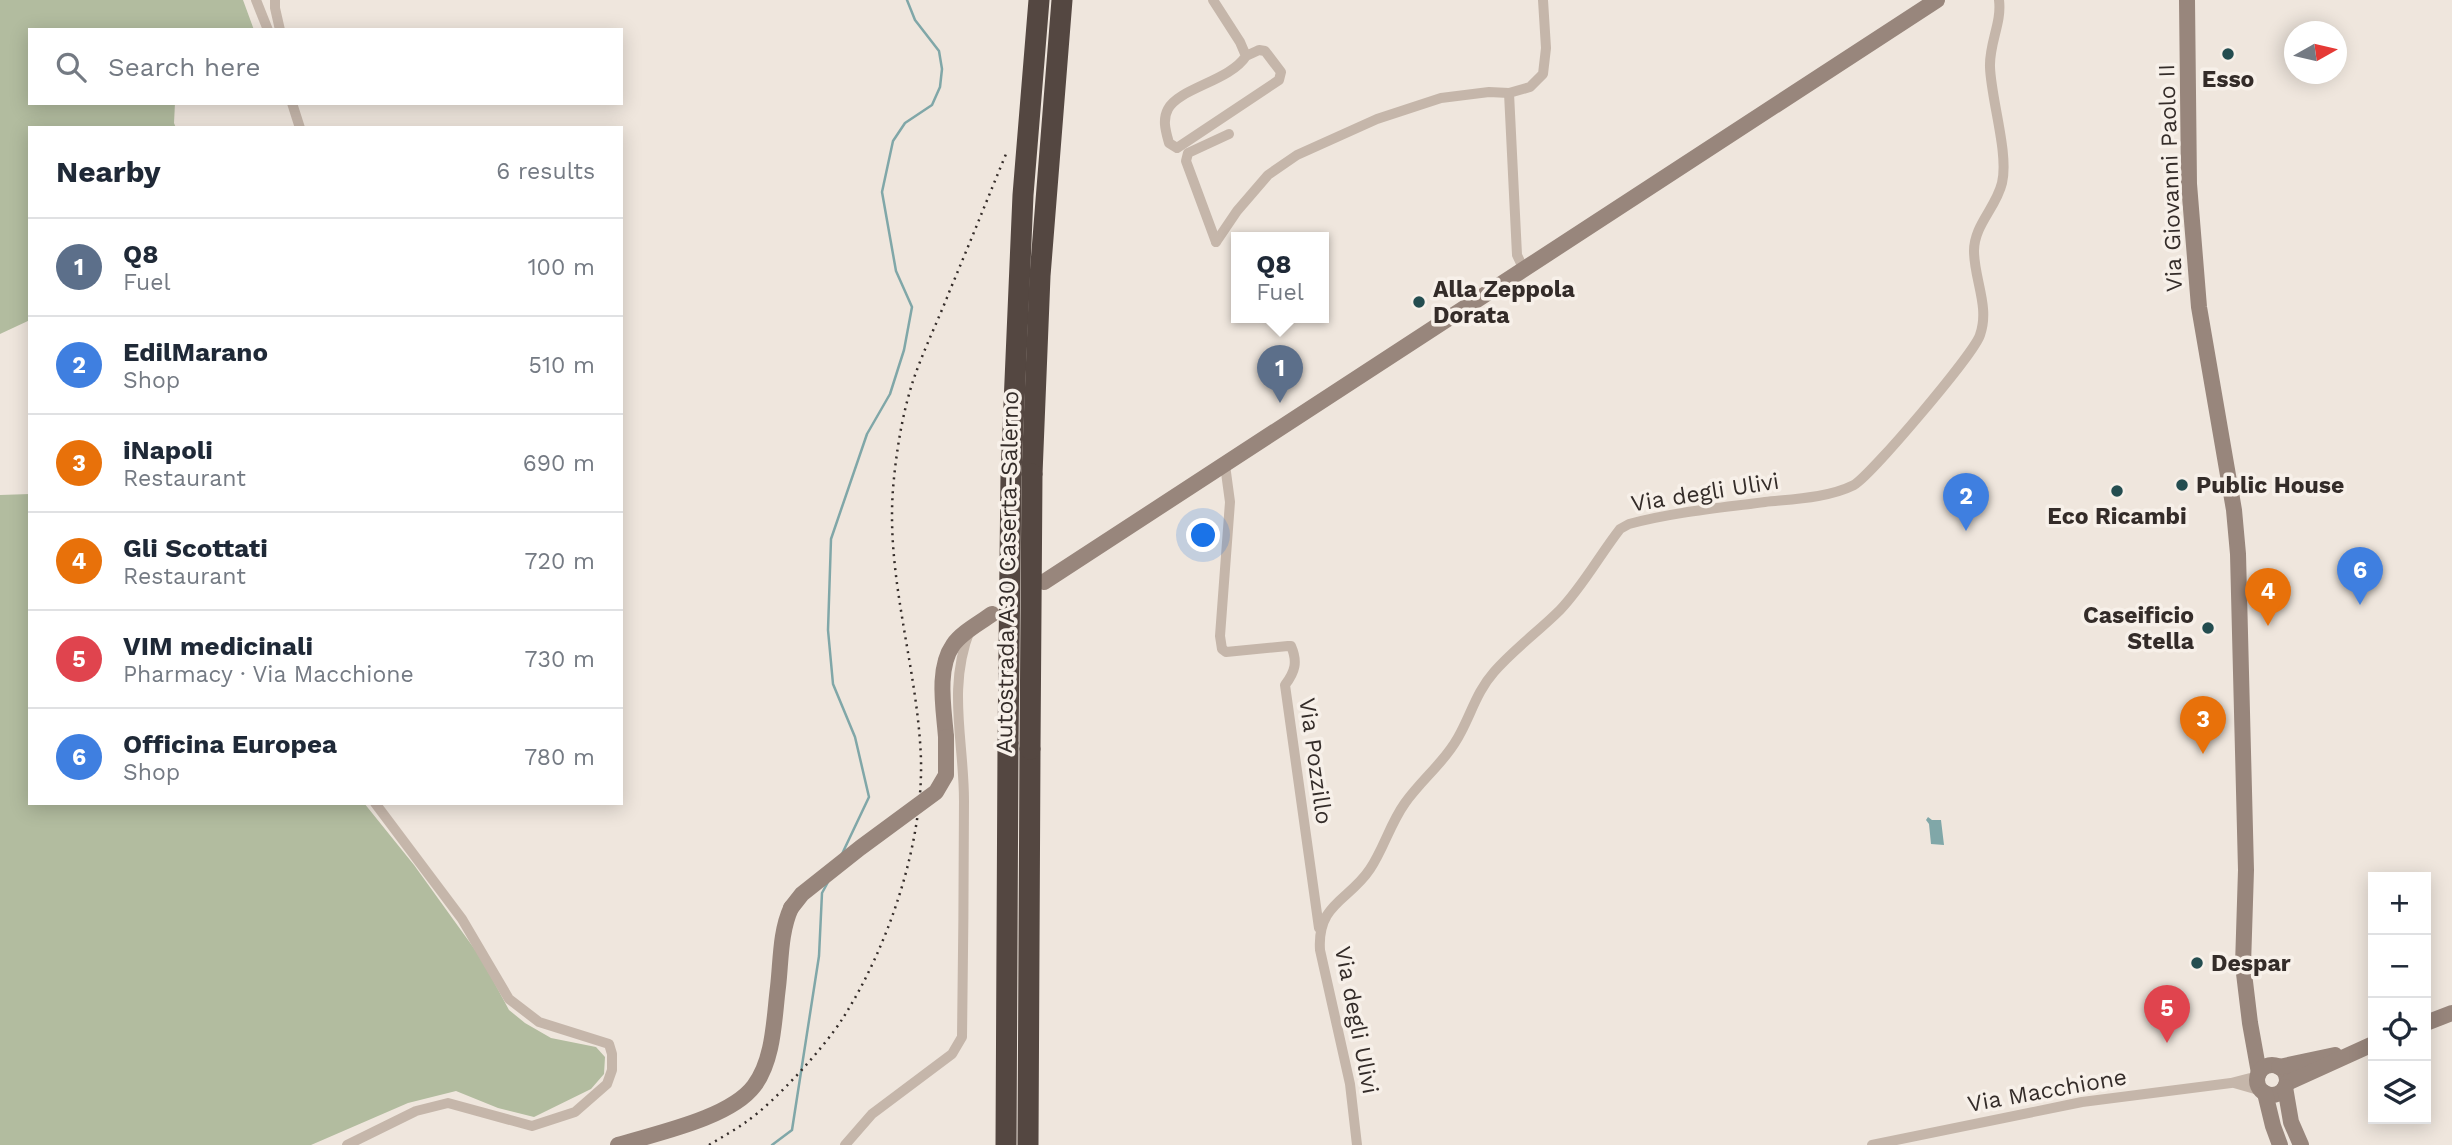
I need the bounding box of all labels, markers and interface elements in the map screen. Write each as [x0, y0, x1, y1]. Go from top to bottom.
north arrow [2284, 21, 2347, 84]
search box [28, 28, 623, 105]
marker: Esso [2220, 46, 2236, 62]
icon: search [52, 48, 90, 86]
text: Search here [108, 52, 260, 82]
street label: Via Giovanni Paolo II [2153, 63, 2188, 292]
place label: Esso [2202, 66, 2254, 93]
text: Nearby [56, 154, 161, 189]
text: 6 results [496, 158, 595, 185]
popup [1231, 232, 1329, 323]
text: Q8 [123, 239, 158, 269]
text: Q8 [1256, 249, 1292, 279]
text: 1 [74, 254, 84, 281]
text: 100 m [528, 254, 595, 281]
text: Fuel [123, 269, 171, 296]
place label: Alla Zeppola Dorata [1433, 276, 1575, 329]
text: Fuel [1256, 279, 1304, 306]
marker: Alla Zeppola Dorata [1411, 294, 1427, 310]
text: EdilMarano [123, 337, 268, 367]
pin: 1 [1257, 345, 1303, 403]
text: 2 [72, 352, 86, 379]
text: 510 m [529, 352, 595, 379]
text: Shop [123, 367, 180, 394]
street label: Autostrada A30 Caserta-Salerno [991, 390, 1024, 754]
text: iNapoli [123, 435, 213, 465]
text: 3 [72, 450, 86, 477]
text: 690 m [523, 450, 595, 477]
text: Restaurant [123, 465, 246, 492]
street label: Via degli Ulivi [1629, 467, 1781, 518]
place label: Public House [2196, 472, 2344, 499]
pin: 2 [1943, 473, 1989, 531]
marker: Public House [2174, 477, 2190, 493]
marker: Eco Ricambi [2109, 483, 2125, 499]
place label: Eco Ricambi [2047, 503, 2187, 530]
your location [1186, 518, 1220, 552]
text: Gli Scottati [123, 533, 268, 563]
pin: 6 [2337, 547, 2383, 605]
text: 4 [72, 548, 86, 575]
text: 720 m [525, 548, 595, 575]
text: Restaurant [123, 563, 246, 590]
pin: 4 [2245, 568, 2291, 626]
place label: Caseificio Stella [2083, 602, 2195, 655]
marker: Caseificio Stella [2200, 620, 2216, 636]
text: VIM medicinali [123, 631, 313, 661]
text: 5 [72, 646, 86, 673]
text: 730 m [525, 646, 595, 673]
text: Pharmacy · Via Macchione [123, 661, 414, 688]
street label: Via Pozzillo [1293, 696, 1338, 826]
pin: 3 [2180, 696, 2226, 754]
text: Officina Europea [123, 729, 337, 759]
text: 6 [72, 744, 86, 771]
text: 780 m [524, 744, 595, 771]
text: Shop [123, 759, 180, 786]
map controls [2368, 872, 2431, 1124]
button: + [2368, 872, 2431, 935]
button: − [2368, 935, 2431, 998]
street label: Via degli Ulivi [1329, 944, 1384, 1096]
place label: Despar [2211, 950, 2291, 977]
marker: Despar [2189, 955, 2205, 971]
pin: 5 [2144, 985, 2190, 1043]
button: locate [2368, 998, 2431, 1061]
button: layers [2368, 1061, 2431, 1124]
street label: Via Macchione [1965, 1063, 2129, 1118]

